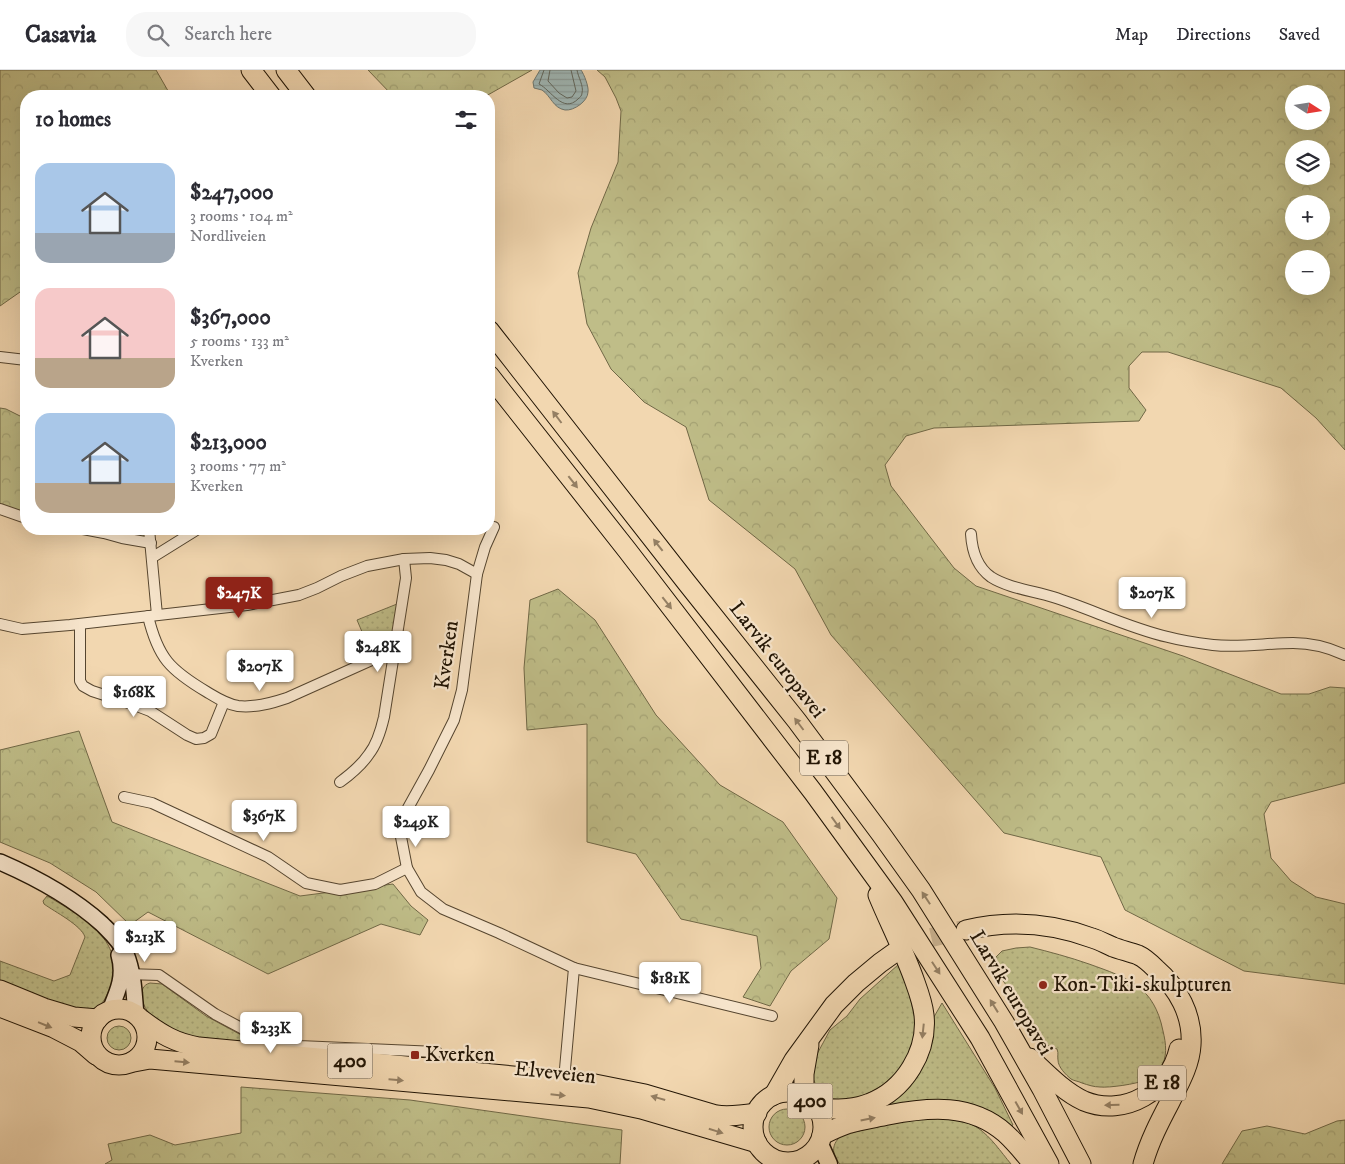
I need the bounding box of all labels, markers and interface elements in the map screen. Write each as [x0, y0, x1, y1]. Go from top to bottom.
search box [126, 12, 476, 57]
text: Casavia [25, 20, 96, 50]
icon: search [144, 21, 172, 49]
text: Search here [184, 23, 272, 46]
text: Map [1115, 24, 1148, 46]
text: Directions [1176, 24, 1251, 46]
text: Saved [1279, 24, 1320, 46]
north arrow [1285, 85, 1330, 130]
map controls [1285, 85, 1330, 295]
icon: filters [452, 106, 480, 134]
text: 10 homes [35, 107, 111, 133]
button: layers [1285, 140, 1330, 185]
text: $247,000 [190, 180, 274, 206]
icon: home [75, 183, 135, 243]
button: + [1285, 195, 1330, 240]
text: 3 rooms · 104 m² [190, 206, 293, 226]
text: Nordliveien [190, 226, 266, 246]
button: − [1285, 250, 1330, 295]
text: $367,000 [190, 305, 271, 331]
icon: home [75, 308, 135, 368]
text: 5 rooms · 133 m² [190, 331, 289, 351]
text: Kverken [190, 351, 243, 371]
one-way arrow [552, 410, 562, 424]
text: $213,000 [190, 430, 267, 456]
icon: home [75, 433, 135, 493]
text: 3 rooms · 77 m² [190, 456, 286, 476]
one-way arrow [568, 475, 578, 489]
text: Kverken [190, 476, 243, 496]
one-way arrow [652, 539, 663, 552]
pin: $247K [204, 576, 274, 619]
pin: $207K [1117, 576, 1187, 619]
text: $247K [217, 583, 261, 603]
text: $207K [1130, 583, 1174, 603]
one-way arrow [661, 596, 672, 609]
street label: Larvik europavei [723, 596, 831, 724]
street label: Kverken [429, 619, 465, 691]
pin: $248K [343, 630, 413, 673]
text: $248K [355, 637, 401, 657]
pin: $207K [225, 650, 295, 692]
text: $207K [238, 656, 282, 676]
pin: $168K [99, 676, 169, 718]
text: $168K [113, 682, 155, 702]
one-way arrow [794, 718, 805, 731]
road number: E 18 [800, 740, 848, 776]
pin: $367K [229, 800, 299, 842]
text: $367K [243, 806, 285, 826]
pin: $249K [381, 806, 451, 848]
text: $249K [393, 812, 439, 832]
one-way arrow [831, 816, 841, 830]
one-way arrow [921, 891, 931, 905]
pin: $213K [110, 920, 180, 963]
street label: Larvik europavei [963, 926, 1059, 1060]
text: $213K [125, 927, 165, 947]
one-way arrow [931, 961, 941, 975]
pin: $181K [635, 962, 705, 1004]
text: $181K [650, 968, 690, 988]
place label: Kon-Tiki-skulpturen [1053, 972, 1231, 998]
marker: Kon-Tiki-skulpturen [1037, 979, 1049, 991]
one-way arrow [990, 1000, 999, 1013]
pin: $233K [236, 1012, 306, 1054]
text: $233K [251, 1018, 291, 1038]
one-way arrow [38, 1021, 52, 1029]
one-way arrow [919, 1023, 927, 1039]
place label: Kverken [425, 1042, 495, 1068]
road number: 400 [328, 1044, 372, 1078]
marker: Kverken [409, 1049, 421, 1061]
street label: Elveveien [513, 1056, 597, 1090]
one-way arrow [174, 1058, 190, 1066]
road number: E 18 [1138, 1066, 1186, 1100]
one-way arrow [389, 1076, 405, 1084]
road number: 400 [788, 1084, 832, 1118]
one-way arrow [550, 1091, 566, 1099]
one-way arrow [651, 1094, 666, 1102]
one-way arrow [1015, 1100, 1023, 1115]
one-way arrow [1104, 1101, 1120, 1109]
one-way arrow [860, 1115, 876, 1123]
one-way arrow [709, 1127, 724, 1135]

